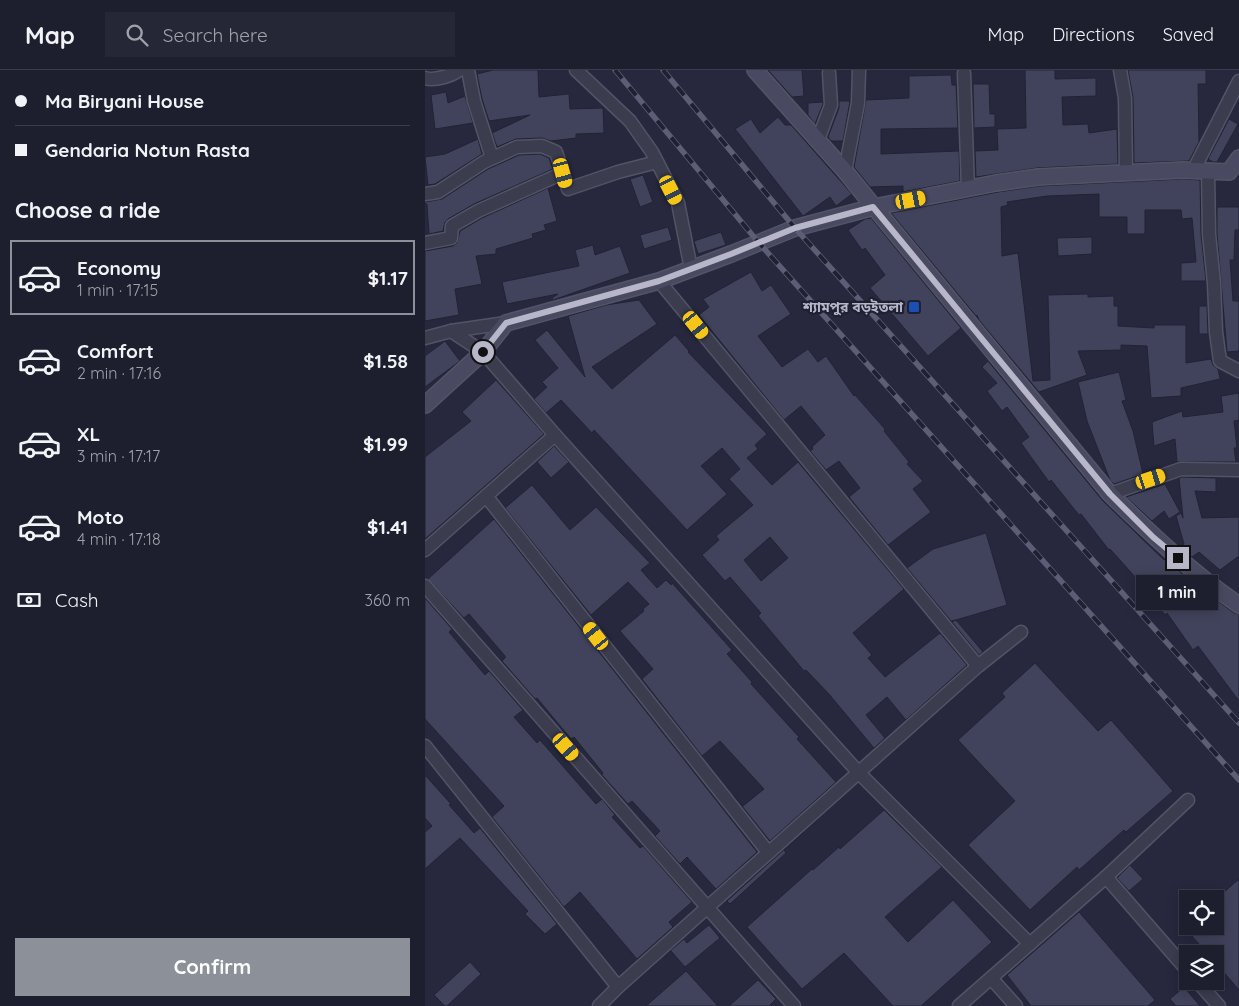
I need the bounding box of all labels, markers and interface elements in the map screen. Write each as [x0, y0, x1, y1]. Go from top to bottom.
search box [105, 12, 455, 57]
text: Map [25, 20, 75, 50]
icon: search [123, 21, 151, 49]
text: Search here [163, 23, 268, 47]
text: Map [987, 23, 1024, 46]
text: Directions [1052, 23, 1135, 46]
text: Saved [1163, 23, 1214, 46]
text: Ma Biryani House [45, 89, 204, 113]
text: Gendaria Notun Rasta [45, 138, 250, 162]
car [551, 157, 574, 189]
car [657, 173, 684, 207]
car [894, 190, 927, 210]
text: Choose a ride [15, 196, 160, 224]
icon: car [17, 255, 62, 300]
text: Economy [77, 256, 161, 280]
text: $1.17 [368, 266, 408, 290]
text: 1 min · 17:15 [77, 280, 158, 300]
place label: শ্যামপুর বড়ইতলা [802, 298, 904, 316]
marker: শ্যামপুর বড়ইতলা [907, 300, 921, 314]
car [680, 309, 711, 341]
icon: car [17, 338, 62, 383]
text: Comfort [77, 339, 154, 363]
route start [472, 341, 494, 363]
text: $1.58 [363, 349, 408, 373]
text: 2 min · 17:16 [77, 363, 161, 383]
icon: car [17, 421, 62, 466]
text: XL [77, 422, 100, 446]
text: $1.99 [363, 432, 408, 456]
text: 3 min · 17:17 [77, 446, 160, 466]
car [1134, 467, 1167, 491]
icon: car [17, 504, 62, 549]
text: Moto [77, 505, 124, 529]
text: $1.41 [367, 515, 408, 539]
text: 4 min · 17:18 [77, 529, 161, 549]
route end [1167, 547, 1189, 569]
callout: 1 min [1137, 576, 1219, 610]
text: 1 min [1158, 582, 1196, 602]
icon: cash [15, 586, 43, 614]
text: Cash [55, 588, 99, 612]
text: 360 m [365, 590, 410, 610]
car [580, 620, 611, 652]
car [550, 731, 581, 763]
map controls [1179, 890, 1224, 990]
button: locate [1179, 890, 1224, 935]
button: Confirm [15, 938, 410, 996]
button: layers [1179, 945, 1224, 990]

